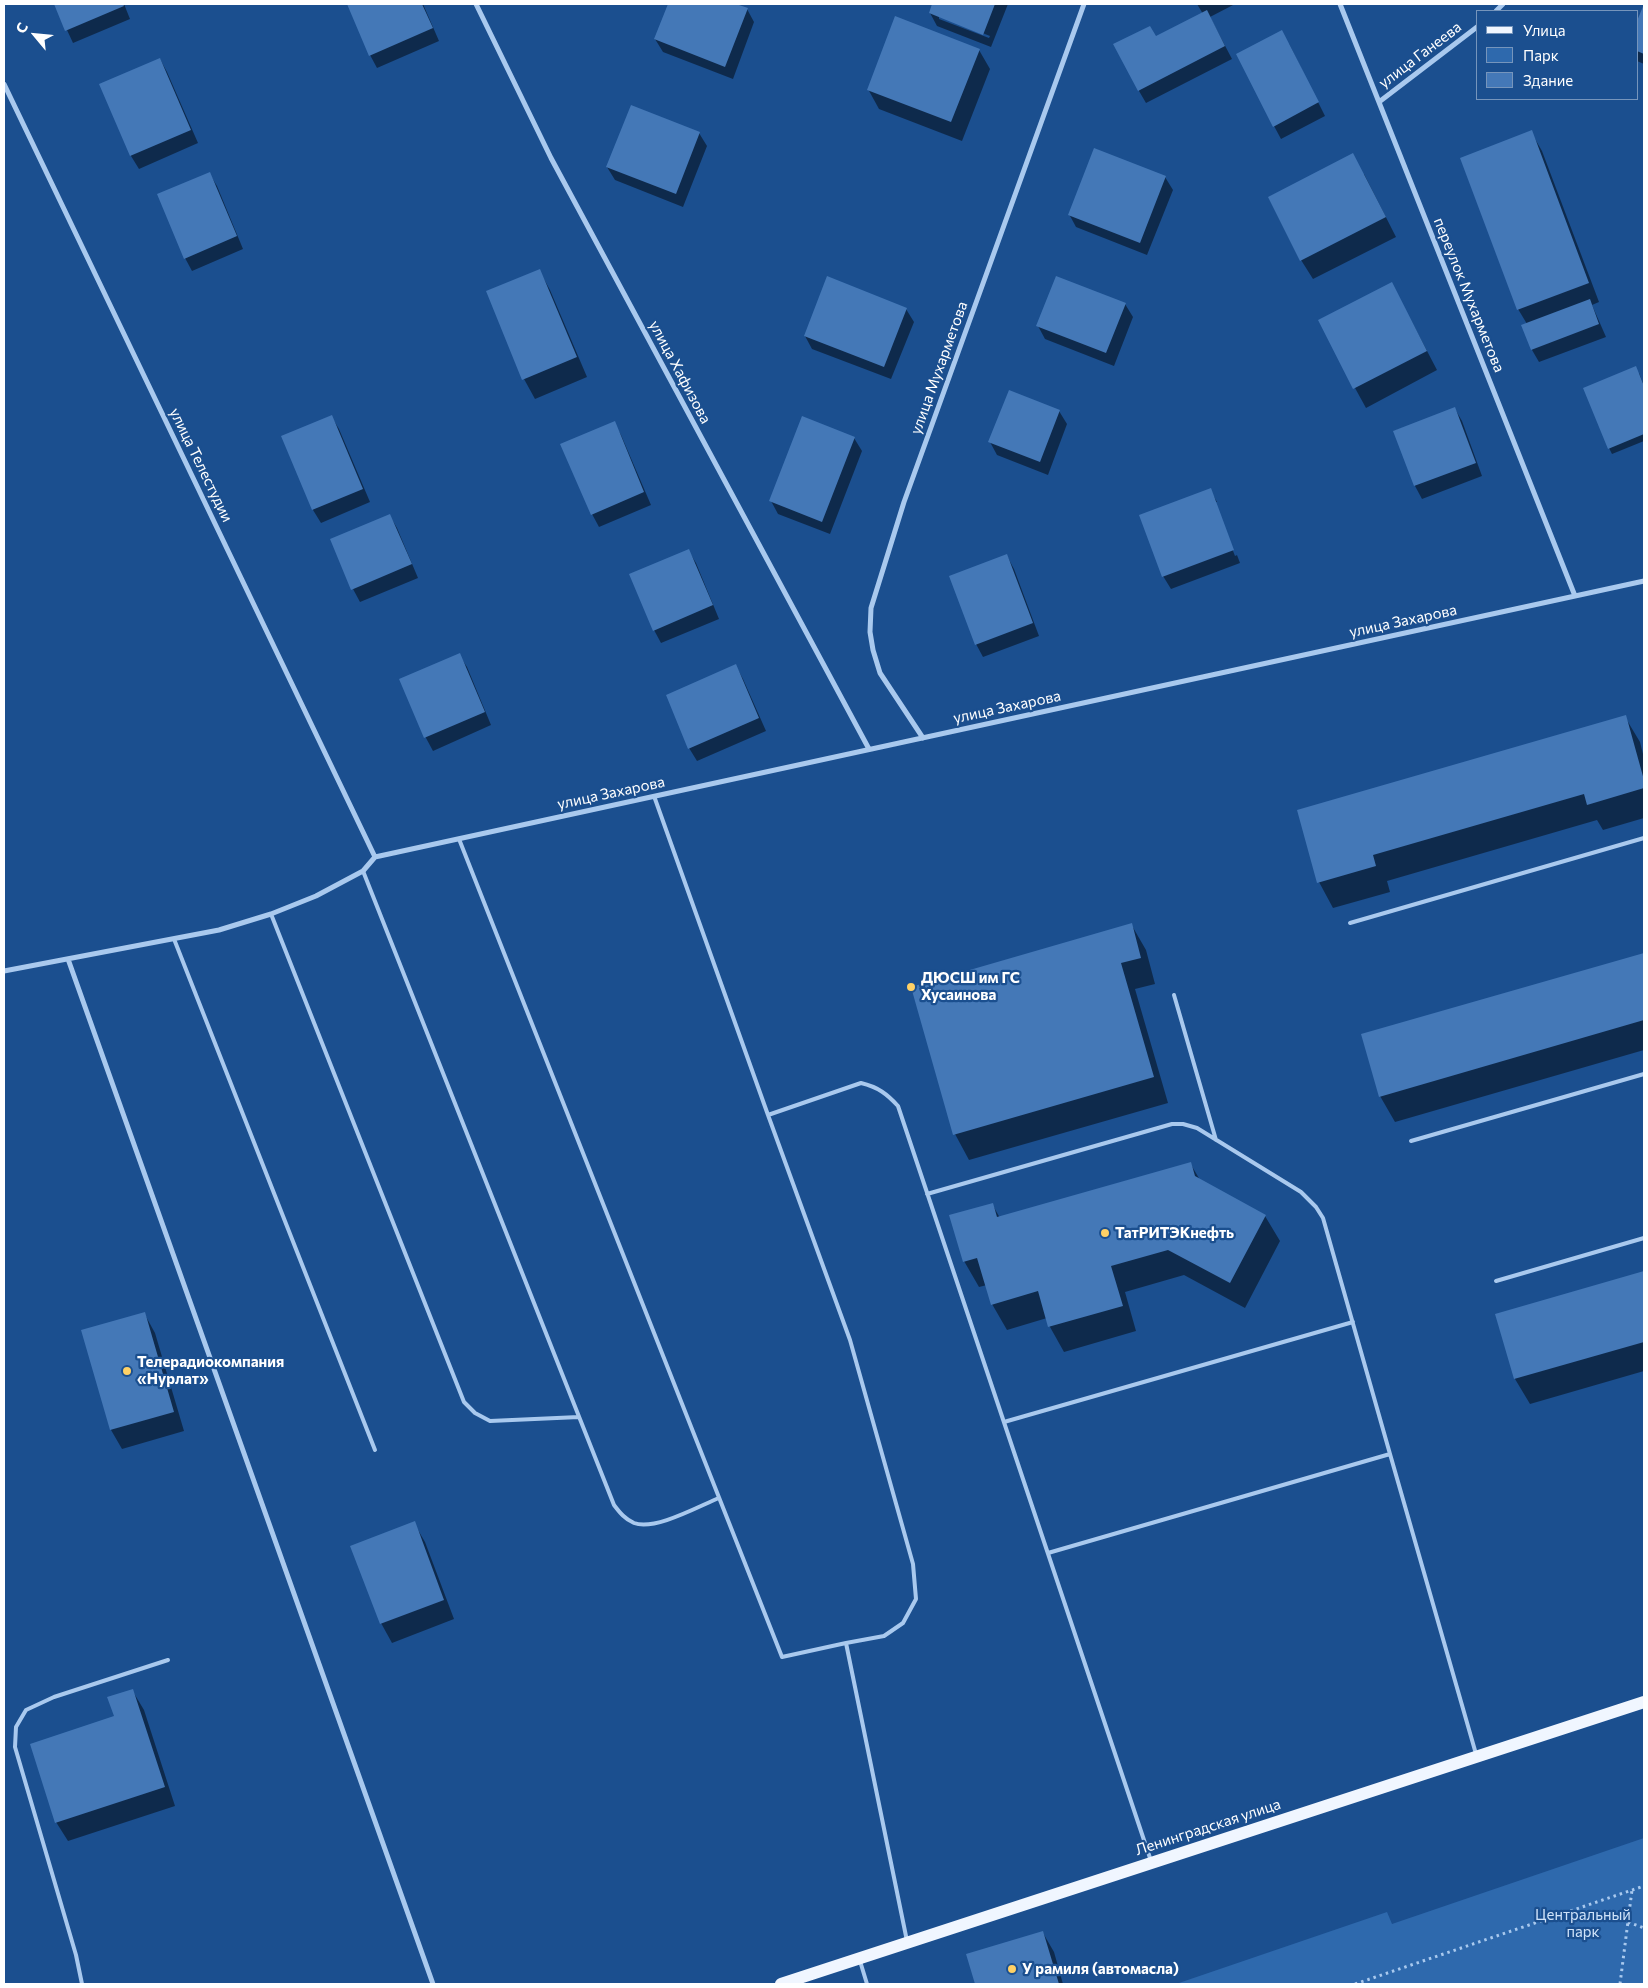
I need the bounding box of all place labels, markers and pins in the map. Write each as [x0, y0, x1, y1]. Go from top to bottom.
place label: ДЮСШ им ГС Хусаинова [921, 969, 1020, 1004]
marker: ДЮСШ им ГС Хусаинова [905, 981, 917, 993]
place label: ТатРИТЭКнефть [1115, 1224, 1234, 1242]
marker: ТатРИТЭКнефть [1099, 1227, 1111, 1239]
place label: Телерадиокомпания «Нурлат» [137, 1353, 284, 1388]
marker: Телерадиокомпания «Нурлат» [121, 1365, 133, 1377]
place label: У рамиля (автомасла) [1022, 1960, 1179, 1978]
marker: У рамиля (автомасла) [1006, 1963, 1018, 1975]

